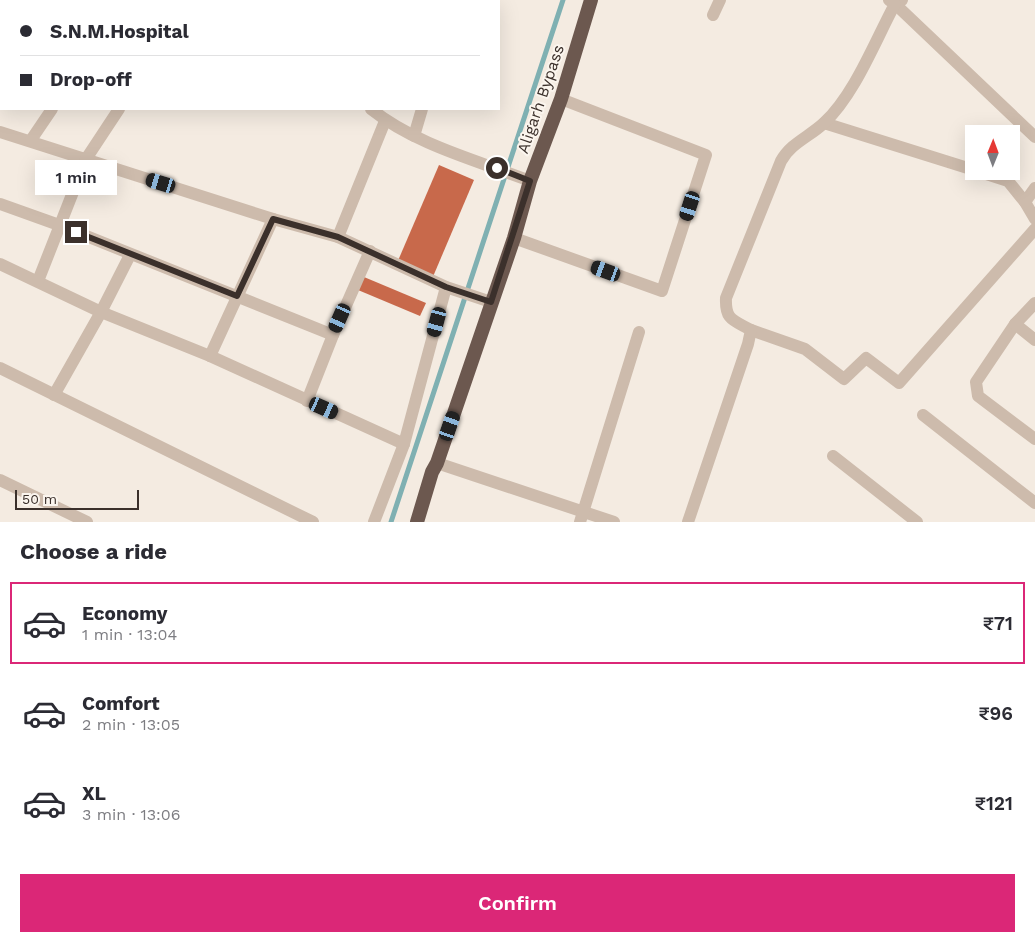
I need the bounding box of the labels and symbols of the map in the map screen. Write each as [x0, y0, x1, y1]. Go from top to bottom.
street label: Aligarh Bypass [513, 42, 568, 156]
north arrow [965, 125, 1020, 180]
route start [486, 157, 508, 179]
callout: 1 min [35, 160, 117, 194]
car [144, 171, 177, 195]
car [678, 189, 701, 223]
route end [65, 221, 87, 243]
car [589, 259, 622, 283]
car [327, 301, 352, 335]
car [425, 306, 448, 338]
car [307, 395, 340, 421]
car [438, 409, 461, 443]
scale bar [15, 487, 139, 510]

